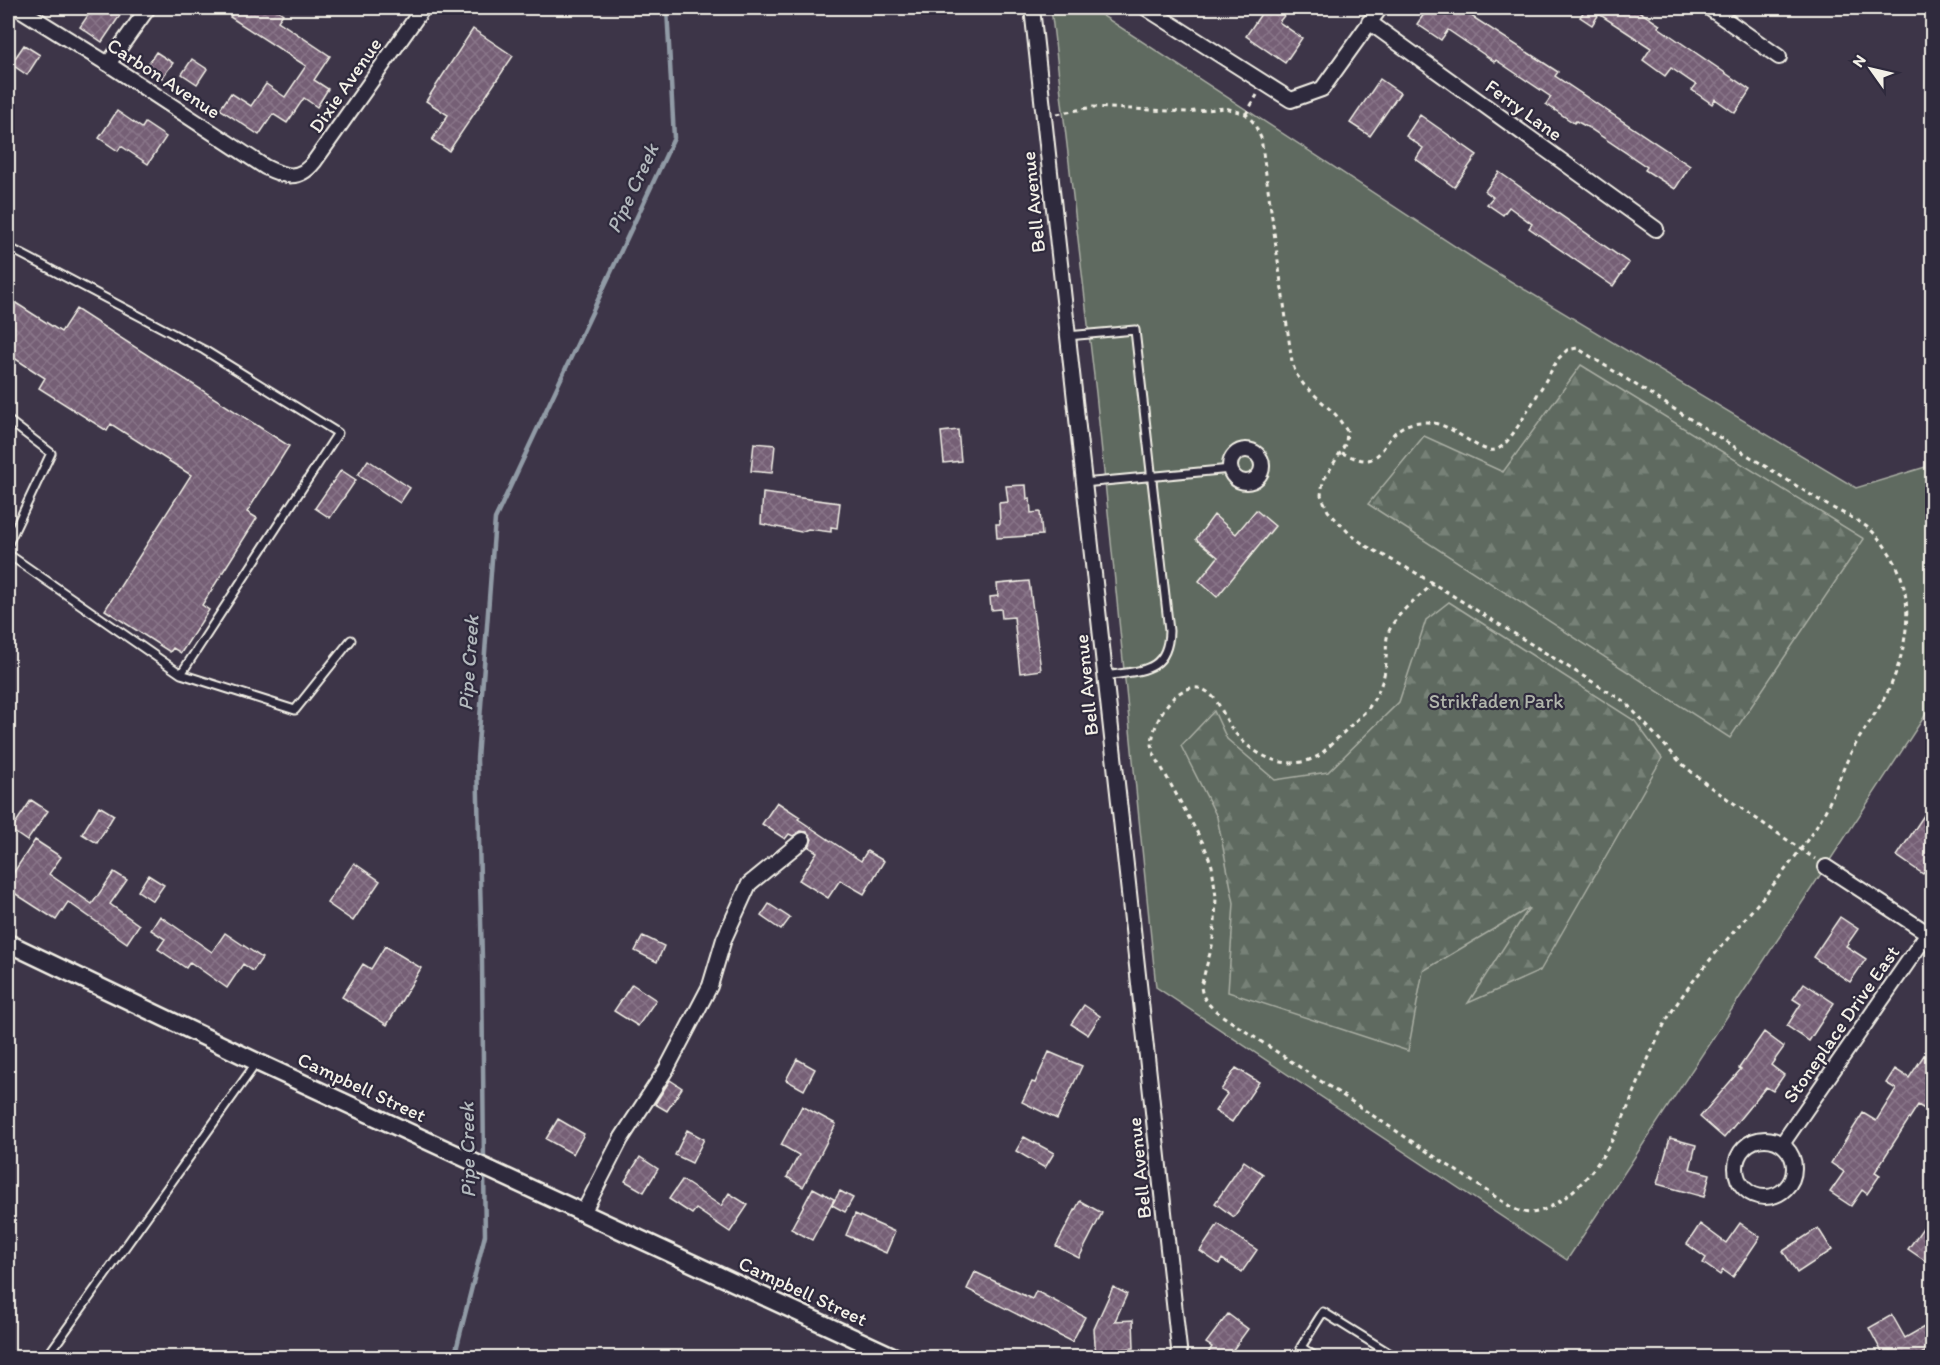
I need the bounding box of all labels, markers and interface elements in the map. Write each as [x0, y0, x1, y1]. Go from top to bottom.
street label: Carbon Avenue [103, 32, 225, 124]
street label: Dixie Avenue [303, 33, 387, 137]
north arrow [1841, 39, 1901, 99]
text: N [1848, 51, 1870, 71]
street label: Ferry Lane [1481, 74, 1567, 146]
water label: Pipe Creek [600, 138, 664, 237]
street label: Bell Avenue [1016, 150, 1050, 254]
water label: Pipe Creek [452, 613, 484, 712]
street label: Bell Avenue [1069, 633, 1103, 737]
park label: Strikfaden Park [1429, 689, 1563, 713]
street label: Stoneplace Drive East [1778, 941, 1904, 1107]
street label: Campbell Street [294, 1047, 431, 1127]
water label: Pipe Creek [454, 1101, 480, 1198]
street label: Bell Avenue [1122, 1116, 1156, 1220]
street label: Campbell Street [735, 1251, 872, 1331]

